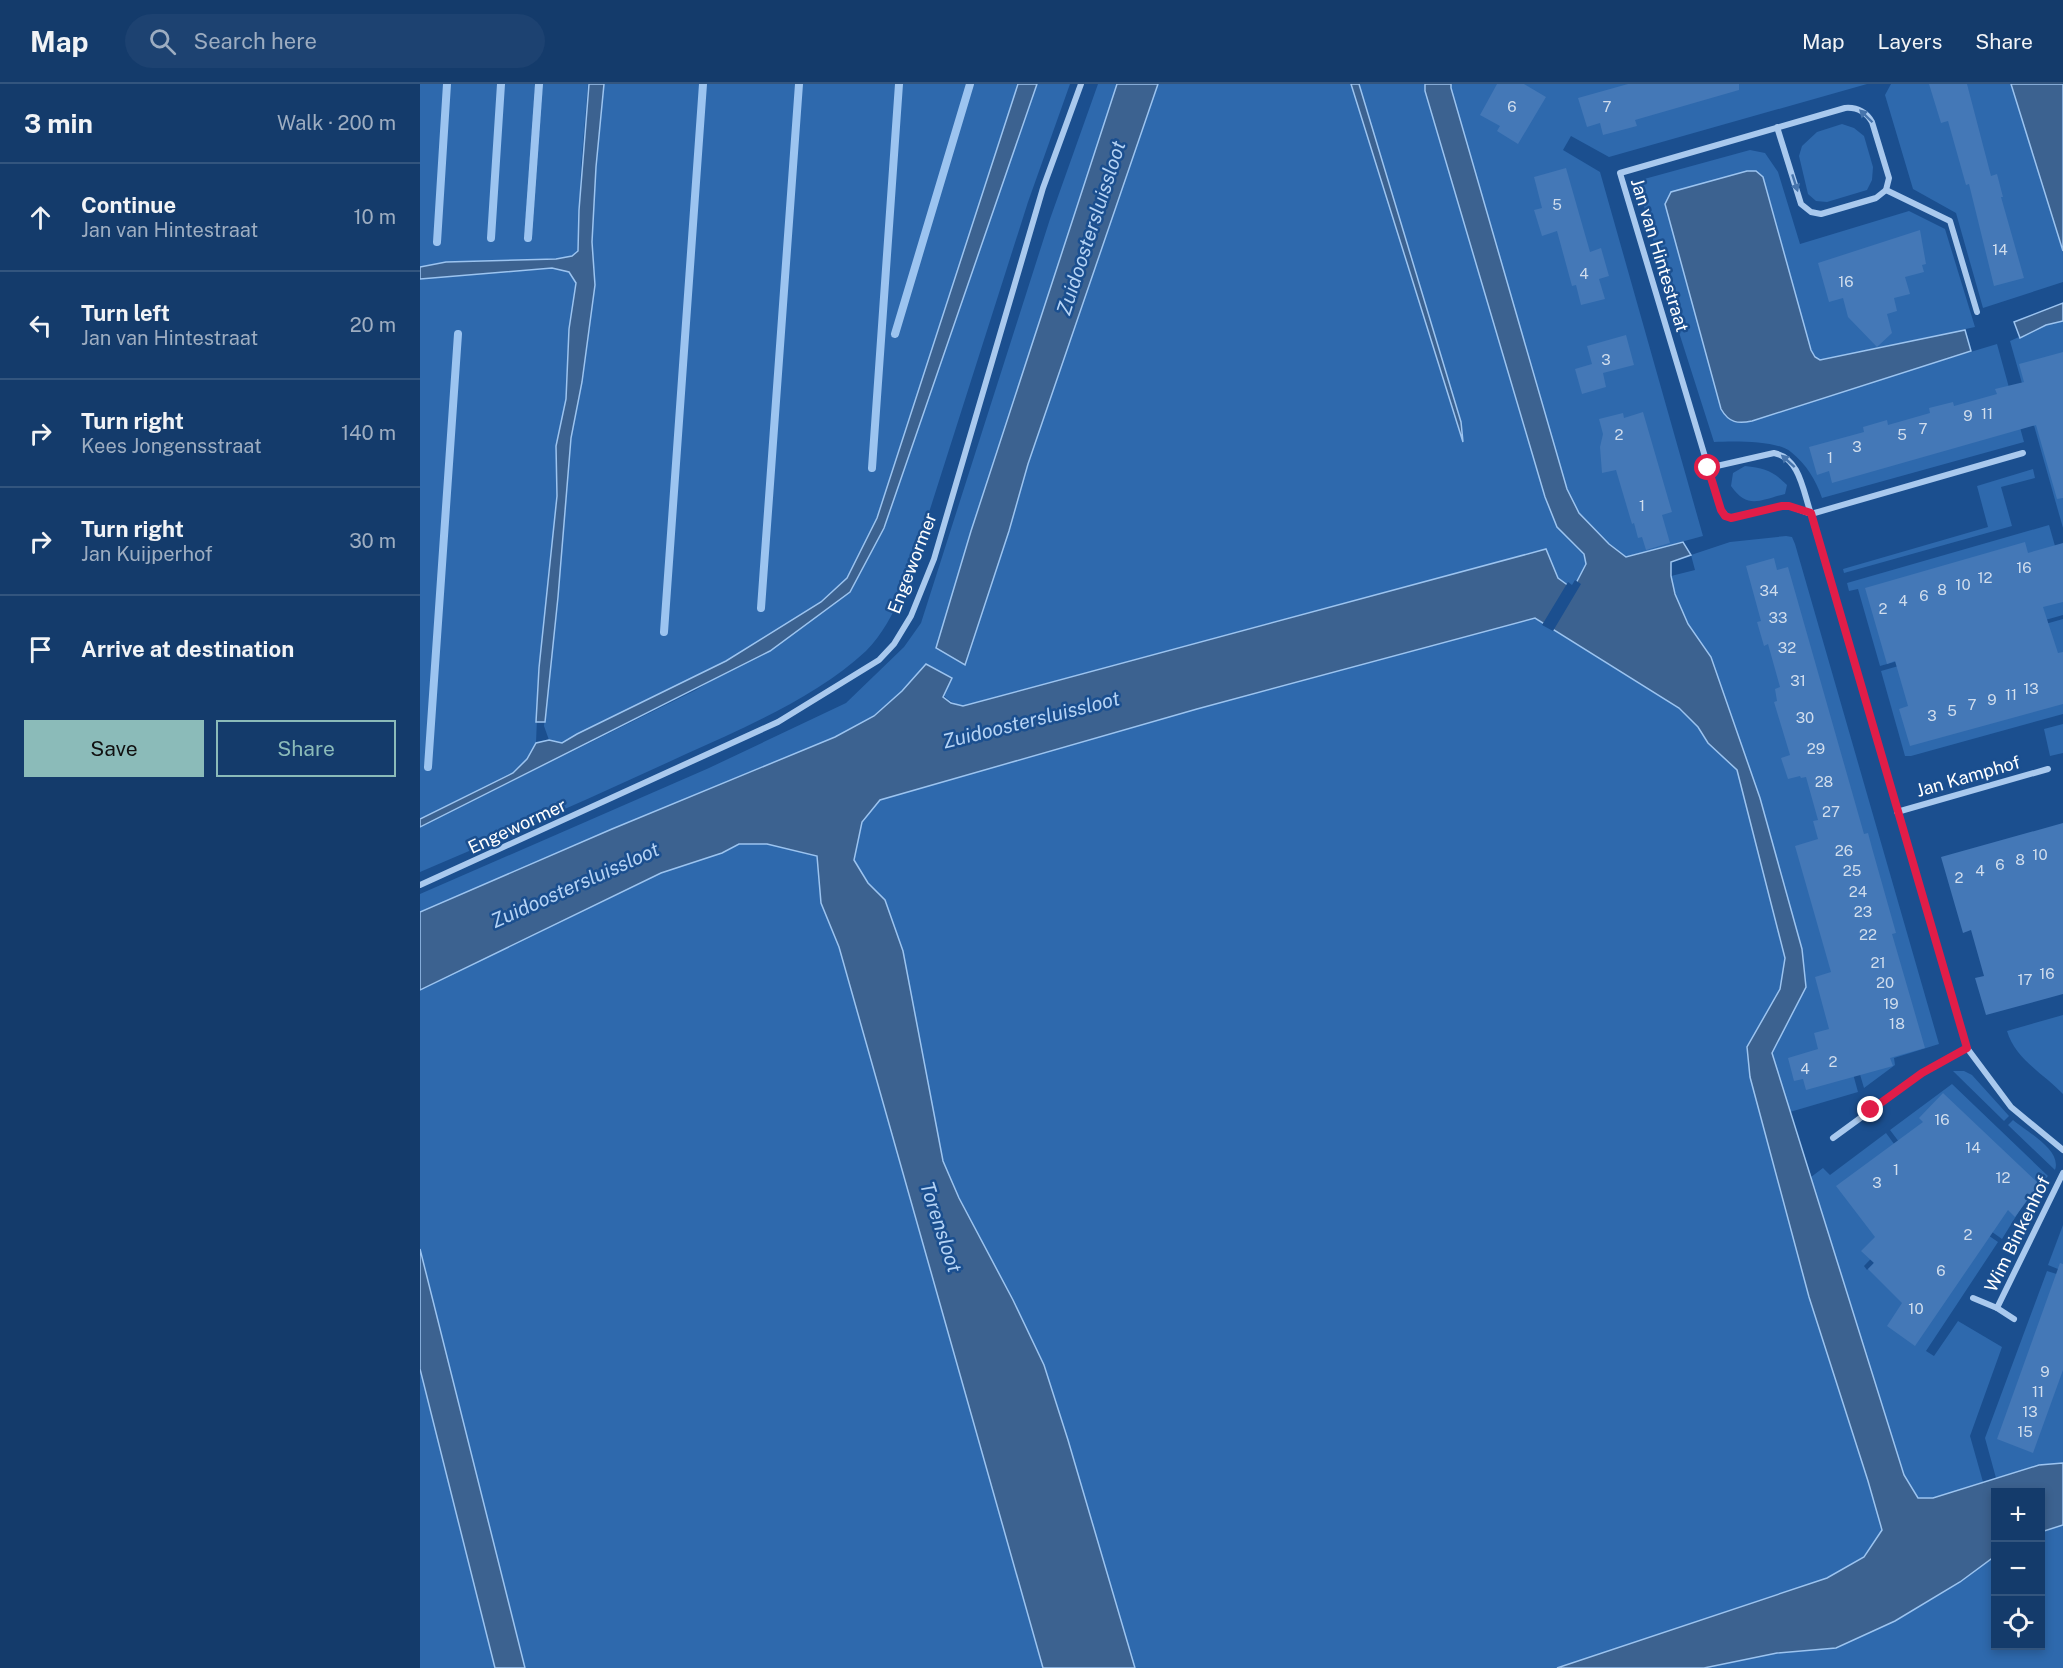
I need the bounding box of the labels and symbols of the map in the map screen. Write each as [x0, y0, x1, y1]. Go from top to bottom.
house number: 6 [1507, 98, 1517, 115]
house number: 7 [1602, 98, 1612, 115]
one-way arrow [1858, 109, 1873, 123]
water label: Zuidoostersluissloot [1051, 137, 1131, 318]
one-way arrow [1791, 174, 1800, 192]
street label: Jan van Hintestraat [1627, 176, 1693, 334]
house number: 5 [1552, 196, 1562, 213]
house number: 14 [1992, 241, 2008, 258]
house number: 4 [1579, 265, 1589, 282]
house number: 16 [1838, 273, 1854, 290]
house number: 3 [1601, 351, 1611, 368]
house number: 11 [1981, 405, 1993, 422]
house number: 9 [1963, 407, 1973, 424]
house number: 7 [1918, 420, 1928, 437]
house number: 2 [1615, 426, 1624, 443]
house number: 5 [1897, 426, 1907, 443]
house number: 3 [1852, 438, 1862, 455]
house number: 1 [1827, 449, 1833, 466]
route start [1694, 454, 1720, 480]
one-way arrow [1780, 454, 1795, 468]
house number: 1 [1639, 497, 1645, 514]
street label: Engewormer [883, 510, 941, 616]
house number: 16 [2016, 559, 2032, 576]
house number: 12 [1977, 569, 1993, 586]
house number: 10 [1955, 576, 1971, 593]
house number: 8 [1937, 581, 1947, 598]
house number: 34 [1760, 582, 1778, 599]
house number: 6 [1919, 587, 1929, 604]
house number: 4 [1898, 592, 1908, 609]
house number: 2 [1879, 600, 1888, 617]
house number: 33 [1769, 609, 1787, 626]
house number: 32 [1778, 639, 1796, 656]
house number: 31 [1790, 672, 1806, 689]
house number: 13 [2023, 680, 2039, 697]
water label: Zuidoostersluissloot [940, 686, 1123, 754]
house number: 11 [2005, 686, 2017, 703]
house number: 9 [1987, 691, 1997, 708]
house number: 7 [1967, 696, 1977, 713]
house number: 5 [1947, 702, 1957, 719]
house number: 3 [1927, 707, 1937, 724]
house number: 30 [1796, 709, 1814, 726]
house number: 29 [1807, 740, 1825, 757]
street label: Jan Kamphof [1913, 751, 2023, 801]
house number: 28 [1815, 773, 1833, 790]
street label: Engewormer [464, 794, 570, 858]
house number: 27 [1822, 803, 1840, 820]
water label: Zuidoostersluissloot [487, 837, 663, 933]
house number: 26 [1835, 842, 1853, 859]
house number: 10 [2032, 846, 2048, 863]
house number: 8 [2015, 851, 2025, 868]
house number: 6 [1995, 856, 2005, 873]
house number: 25 [1843, 862, 1861, 879]
house number: 4 [1975, 862, 1985, 879]
house number: 2 [1955, 869, 1964, 886]
house number: 24 [1849, 883, 1867, 900]
house number: 23 [1854, 903, 1872, 920]
house number: 22 [1859, 926, 1877, 943]
house number: 21 [1870, 954, 1886, 971]
house number: 16 [2039, 965, 2055, 982]
house number: 17 [2017, 971, 2033, 988]
house number: 20 [1876, 974, 1894, 991]
house number: 19 [1883, 995, 1899, 1012]
house number: 18 [1889, 1015, 1905, 1032]
house number: 2 [1829, 1053, 1838, 1070]
house number: 4 [1800, 1060, 1810, 1077]
route end [1857, 1096, 1883, 1122]
house number: 16 [1934, 1111, 1950, 1128]
house number: 14 [1965, 1139, 1981, 1156]
house number: 1 [1893, 1161, 1899, 1178]
house number: 12 [1995, 1169, 2011, 1186]
street label: Wim Binkenhof [1980, 1173, 2054, 1295]
house number: 3 [1872, 1174, 1882, 1191]
water label: Torensloot [915, 1179, 967, 1276]
house number: 2 [1964, 1226, 1973, 1243]
house number: 6 [1936, 1262, 1946, 1279]
house number: 10 [1908, 1300, 1924, 1317]
house number: 9 [2040, 1363, 2050, 1380]
house number: 11 [2032, 1383, 2044, 1400]
house number: 13 [2022, 1403, 2038, 1420]
house number: 15 [2017, 1423, 2033, 1440]

